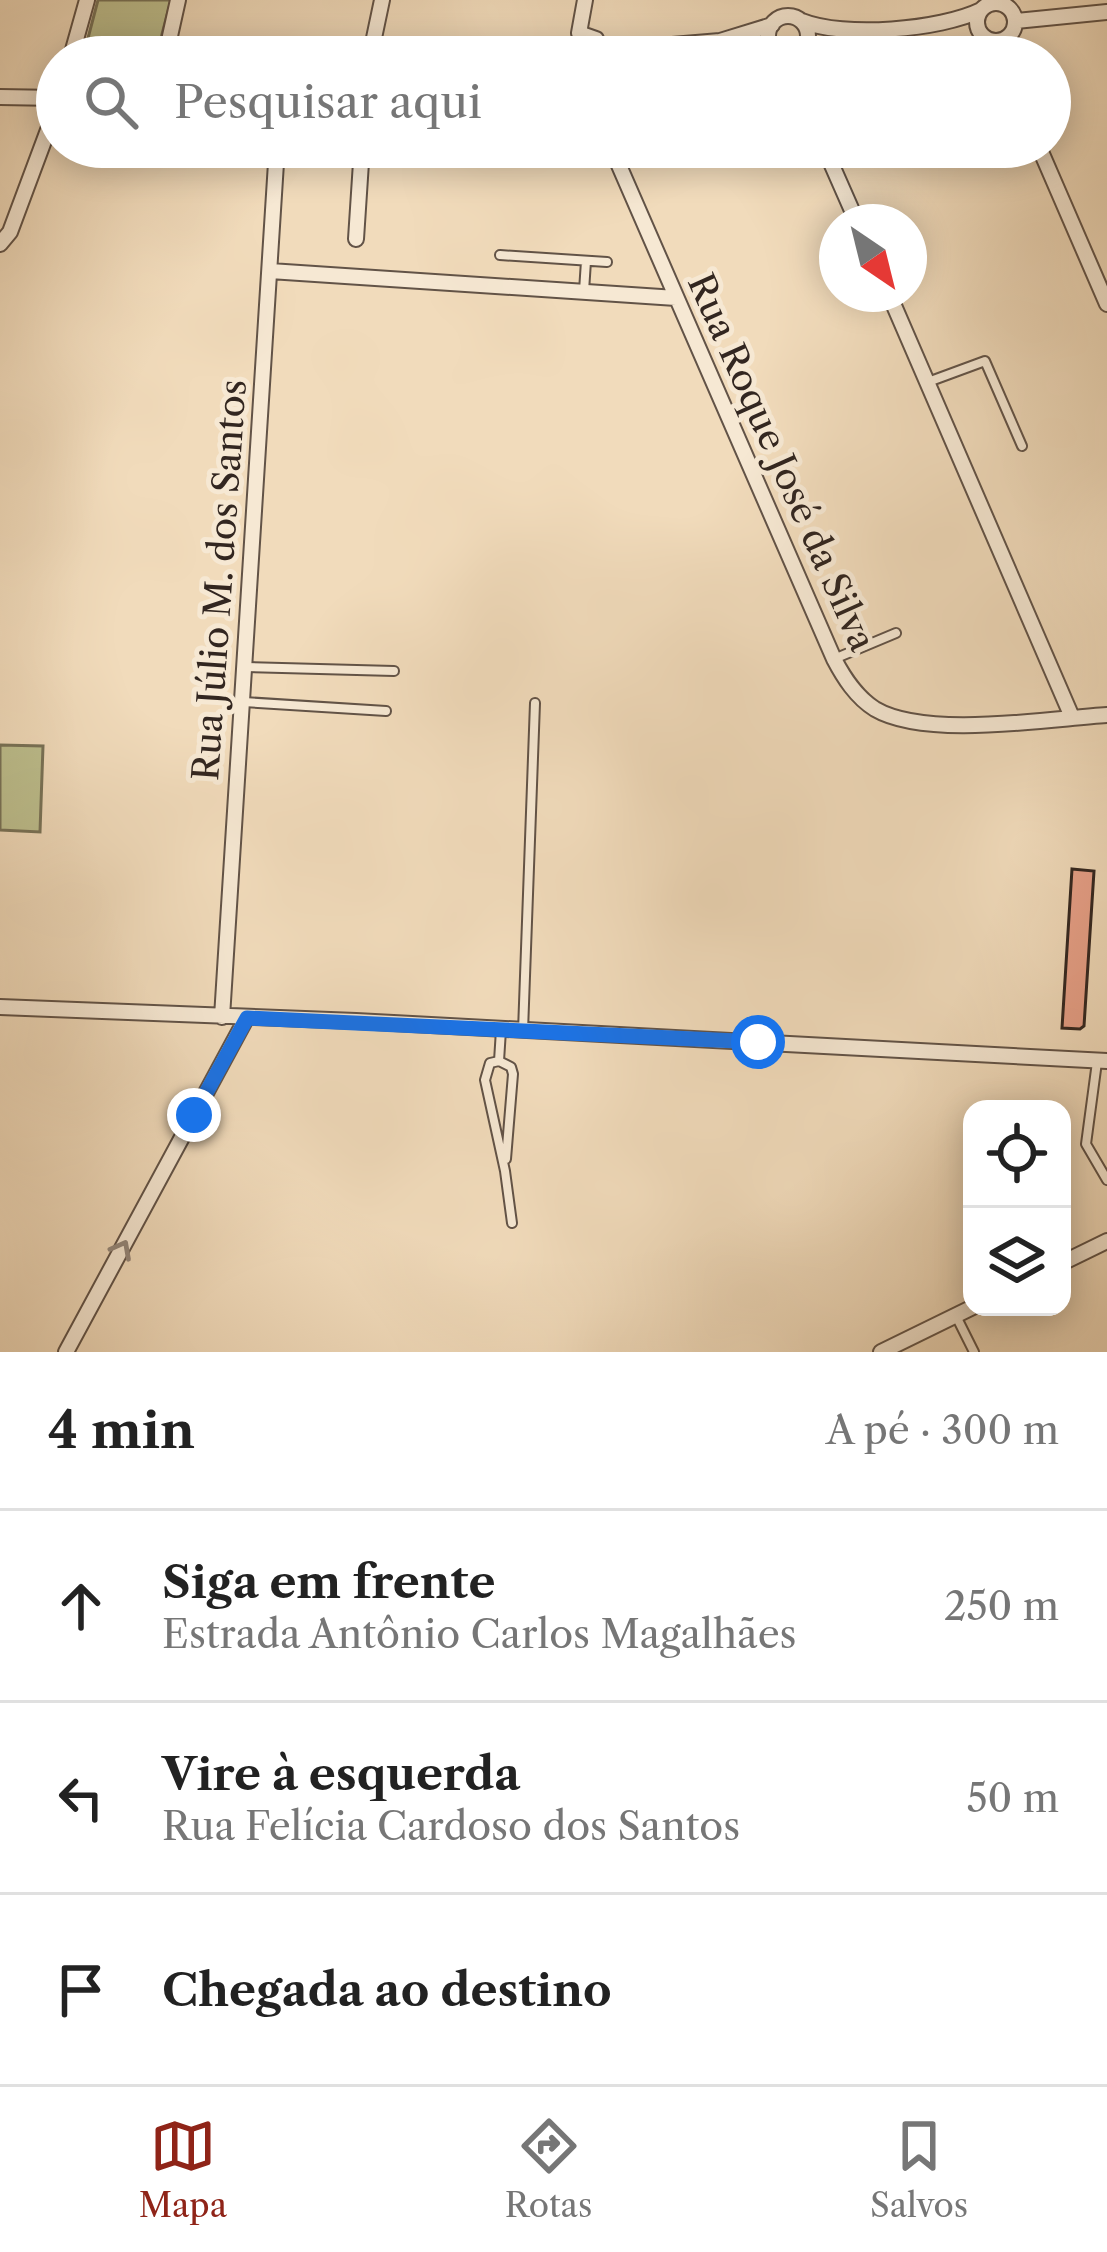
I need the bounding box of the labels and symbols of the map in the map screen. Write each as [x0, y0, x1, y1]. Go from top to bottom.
north arrow [819, 204, 927, 312]
street label: Rua Roque José da Silva [679, 266, 885, 658]
street label: Rua Júlio M. dos Santos [183, 378, 255, 782]
route start [731, 1015, 785, 1069]
route end [167, 1088, 221, 1142]
one-way arrow [108, 1241, 131, 1262]

